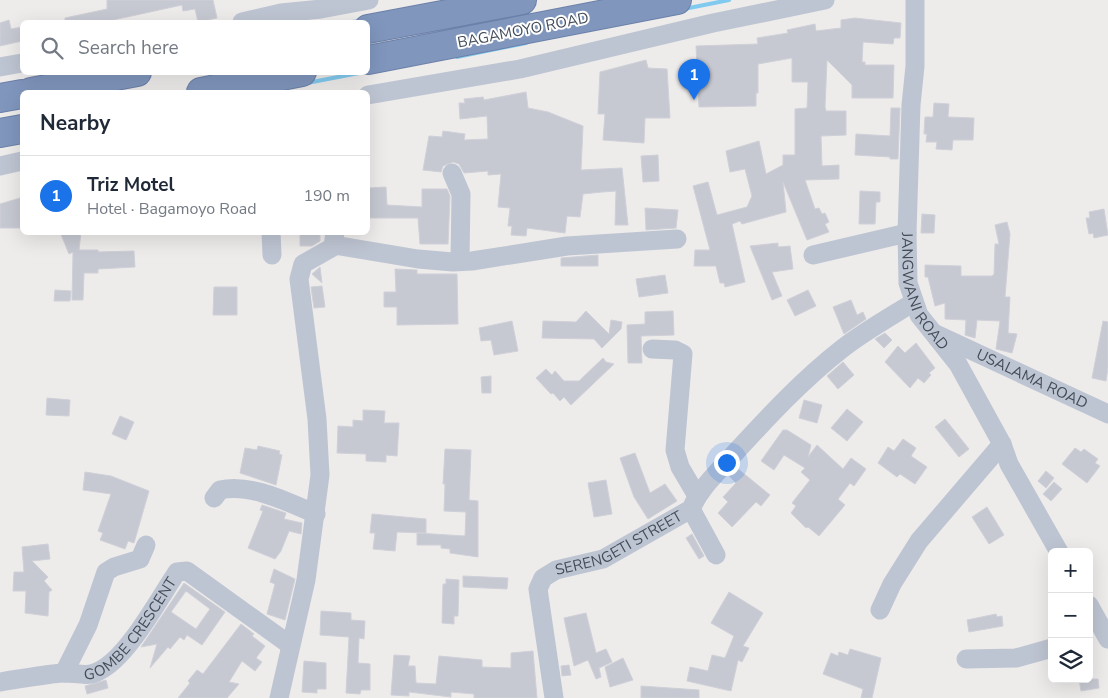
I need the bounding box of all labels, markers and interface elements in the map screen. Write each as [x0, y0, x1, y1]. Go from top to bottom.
street label: BAGAMOYO ROAD [456, 7, 590, 53]
search box [20, 20, 370, 75]
icon: search [38, 34, 66, 62]
text: Search here [78, 35, 179, 61]
pin: 1 [678, 59, 710, 100]
text: Nearby [40, 109, 110, 137]
text: Triz Motel [87, 172, 175, 198]
text: 1 [51, 185, 61, 207]
text: 190 m [303, 185, 350, 207]
text: Hotel · Bagamoyo Road [87, 198, 257, 220]
street label: JANGWANI ROAD [897, 231, 953, 354]
street label: USALAMA ROAD [973, 344, 1091, 413]
your location [714, 450, 740, 476]
street label: SERENGETI STREET [553, 506, 686, 580]
map controls [1048, 548, 1093, 683]
button: + [1048, 548, 1093, 593]
street label: GOMBE CRESCENT [83, 573, 181, 685]
button: − [1048, 593, 1093, 638]
button: layers [1048, 638, 1093, 683]

